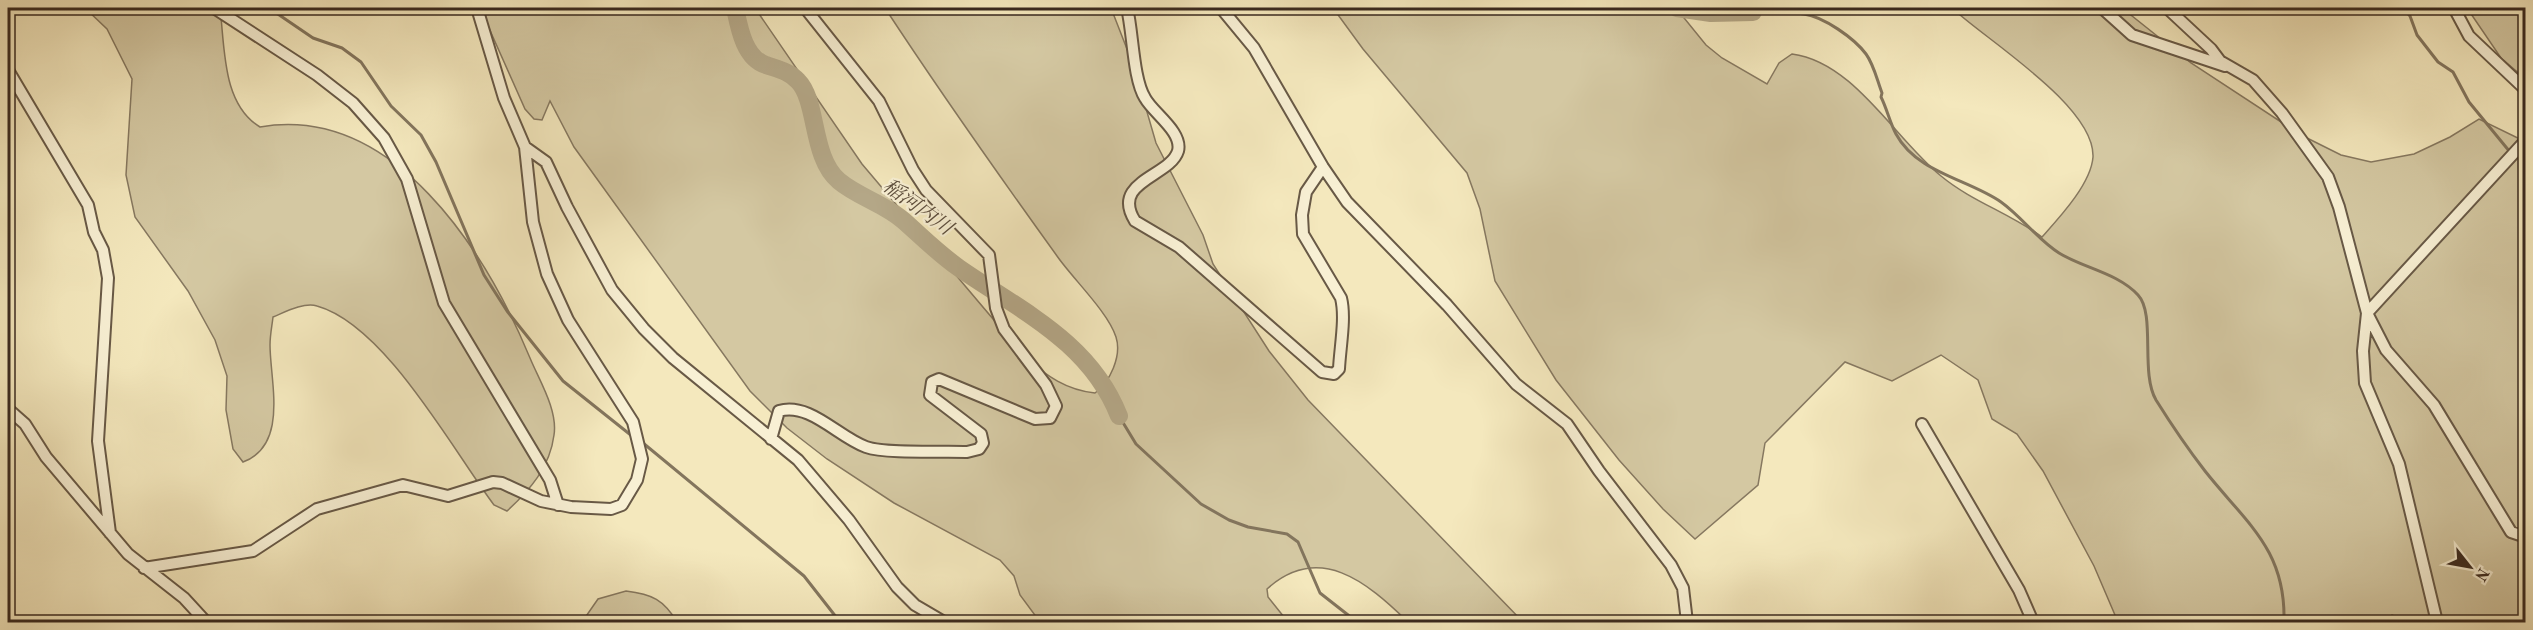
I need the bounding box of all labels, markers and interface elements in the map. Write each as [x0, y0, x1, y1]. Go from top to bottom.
water label: 稲河内川 [879, 175, 958, 241]
north arrow [2440, 537, 2500, 597]
text: N [2471, 564, 2491, 584]

